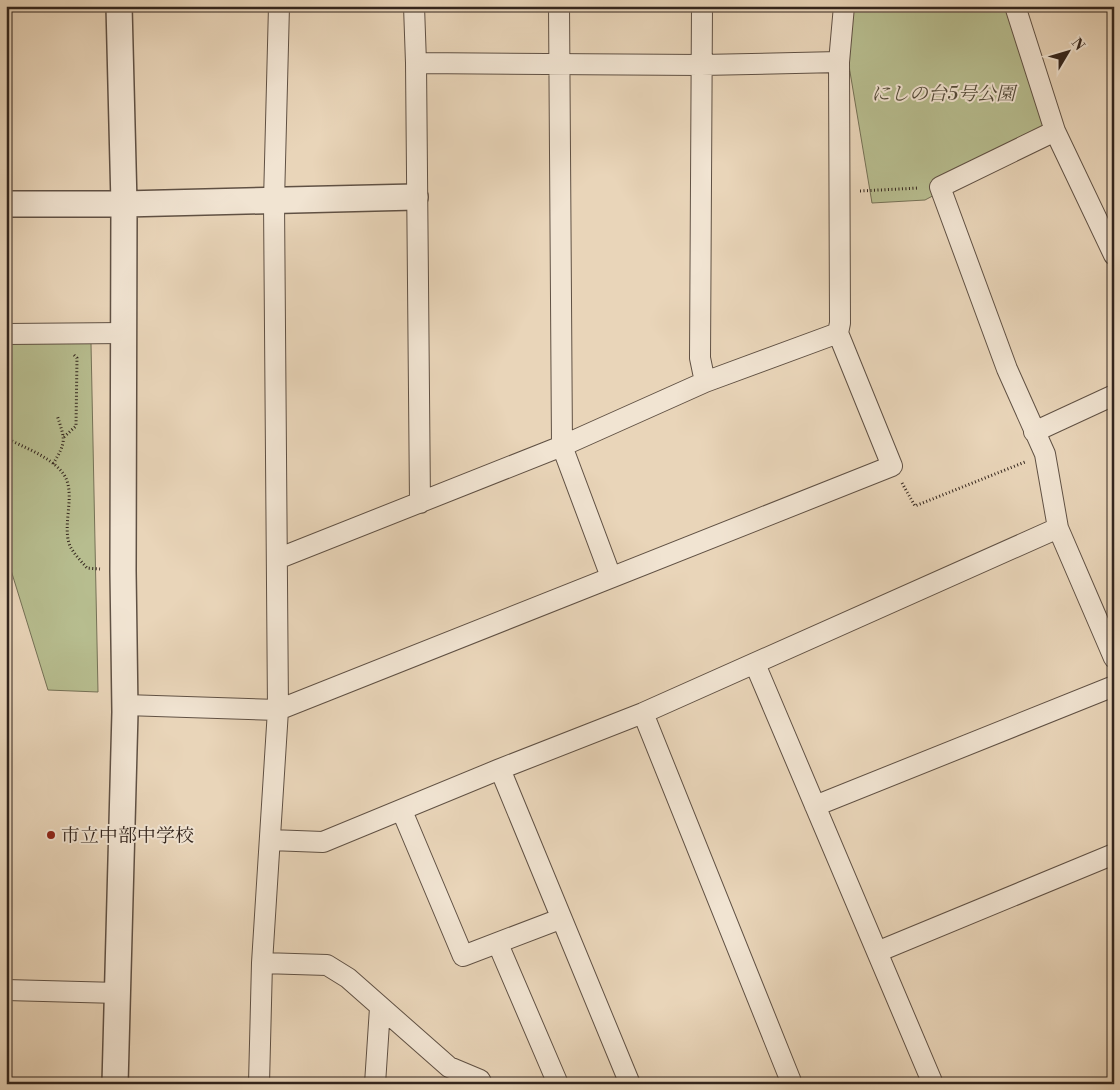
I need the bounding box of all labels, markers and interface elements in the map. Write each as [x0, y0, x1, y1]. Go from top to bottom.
north arrow [1042, 28, 1092, 78]
text: N [1067, 35, 1088, 55]
park label: にしの台5号公園 [871, 82, 1018, 106]
place label: 市立中部中学校 [61, 824, 194, 848]
marker: 市立中部中学校 [45, 829, 57, 841]

